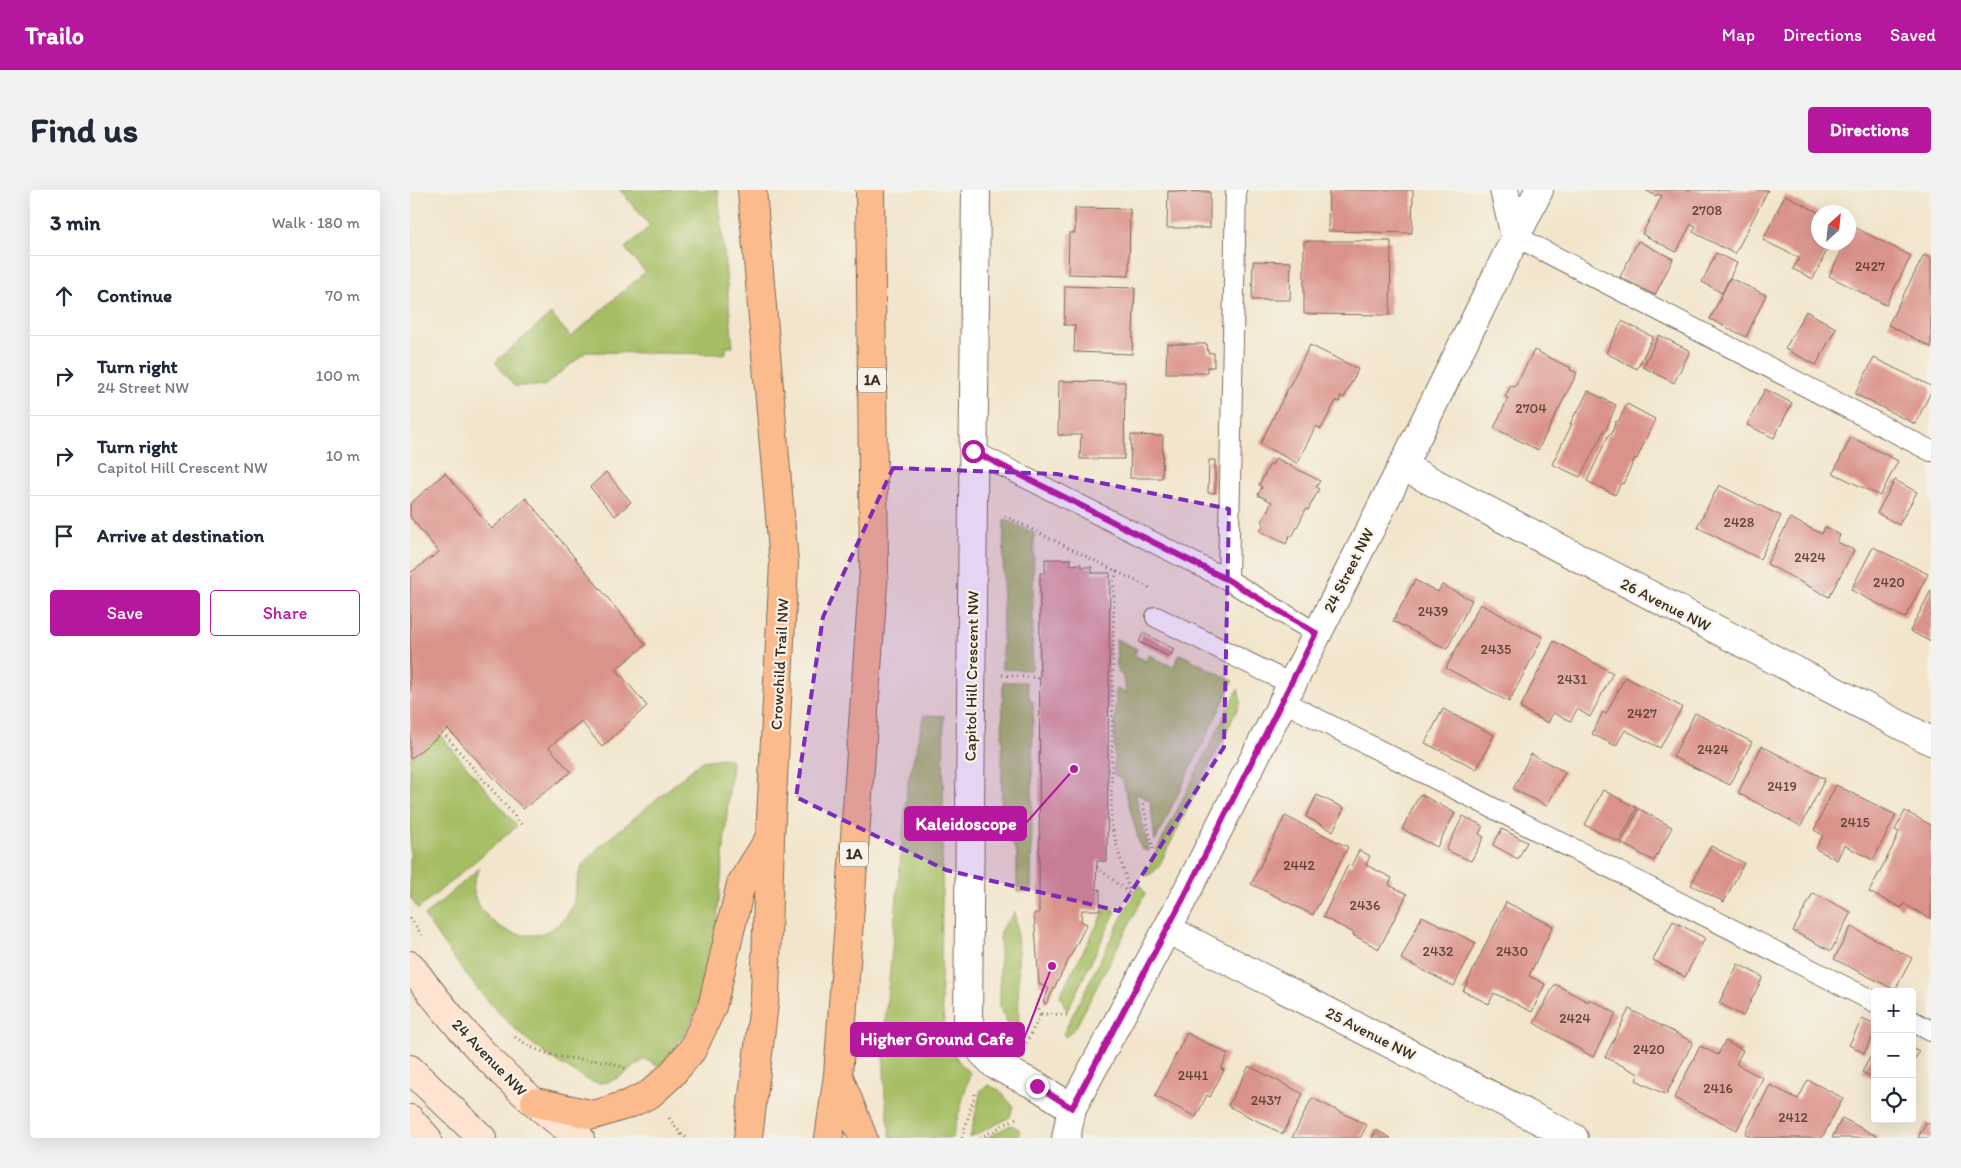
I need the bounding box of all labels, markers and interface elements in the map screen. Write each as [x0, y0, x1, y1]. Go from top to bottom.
text: Trailo [25, 21, 84, 50]
text: Map [1722, 24, 1755, 46]
text: Directions [1783, 24, 1862, 46]
text: Saved [1890, 24, 1936, 46]
button: Directions [1808, 107, 1931, 153]
text: Find us [30, 109, 138, 151]
house number: 2708 [1692, 202, 1723, 219]
north arrow [1811, 205, 1856, 250]
text: 3 min [50, 210, 100, 235]
text: Walk · 180 m [272, 213, 360, 232]
house number: 2427 [1855, 258, 1885, 275]
icon: ahead [50, 282, 78, 310]
text: Continue [97, 284, 172, 307]
text: 70 m [325, 286, 360, 305]
text: Turn right [97, 355, 178, 378]
icon: right [50, 362, 78, 390]
text: 100 m [316, 366, 360, 385]
road number: 1A [858, 368, 886, 392]
text: 24 Street NW [97, 378, 189, 397]
house number: 2704 [1515, 400, 1547, 417]
text: Turn right [97, 435, 178, 458]
route start [962, 440, 985, 463]
icon: right [50, 442, 78, 470]
text: 10 m [326, 446, 360, 465]
text: Capitol Hill Crescent NW [97, 458, 268, 477]
house number: 2428 [1724, 514, 1755, 531]
icon: arrive [50, 522, 78, 550]
text: Arrive at destination [97, 524, 264, 547]
street label: 24 Street NW [1319, 525, 1378, 616]
house number: 2424 [1794, 549, 1826, 566]
street label: 26 Avenue NW [1618, 574, 1714, 635]
house number: 2420 [1873, 574, 1905, 591]
button: Save [50, 590, 200, 636]
button: Share [210, 590, 360, 636]
street label: Capitol Hill Crescent NW [961, 590, 982, 762]
street label: Crowchild Trail NW [767, 597, 792, 730]
house number: 2439 [1418, 603, 1448, 620]
house number: 2435 [1481, 641, 1511, 658]
house number: 2431 [1557, 671, 1587, 688]
house number: 2427 [1627, 705, 1657, 722]
house number: 2424 [1697, 741, 1729, 758]
house number: 2419 [1767, 778, 1797, 795]
callout: Kaleidoscope [905, 807, 1026, 840]
text: Kaleidoscope [915, 813, 1017, 835]
house number: 2415 [1840, 814, 1870, 831]
road number: 1A [840, 842, 868, 866]
house number: 2442 [1283, 857, 1315, 874]
house number: 2436 [1350, 897, 1380, 914]
house number: 2432 [1423, 943, 1454, 960]
house number: 2430 [1496, 943, 1528, 960]
map controls [1871, 988, 1916, 1123]
button: + [1871, 988, 1916, 1033]
street label: 25 Avenue NW [1323, 1003, 1419, 1064]
house number: 2424 [1559, 1010, 1591, 1027]
street label: 24 Avenue NW [448, 1015, 531, 1100]
callout: Higher Ground Cafe [851, 1023, 1024, 1056]
text: Higher Ground Cafe [860, 1028, 1014, 1050]
button: − [1871, 1033, 1916, 1078]
house number: 2420 [1633, 1041, 1665, 1058]
house number: 2441 [1178, 1067, 1209, 1084]
route end [1026, 1075, 1049, 1098]
button: locate [1871, 1078, 1916, 1123]
house number: 2416 [1703, 1080, 1733, 1097]
house number: 2437 [1251, 1092, 1281, 1109]
house number: 2412 [1778, 1109, 1808, 1126]

